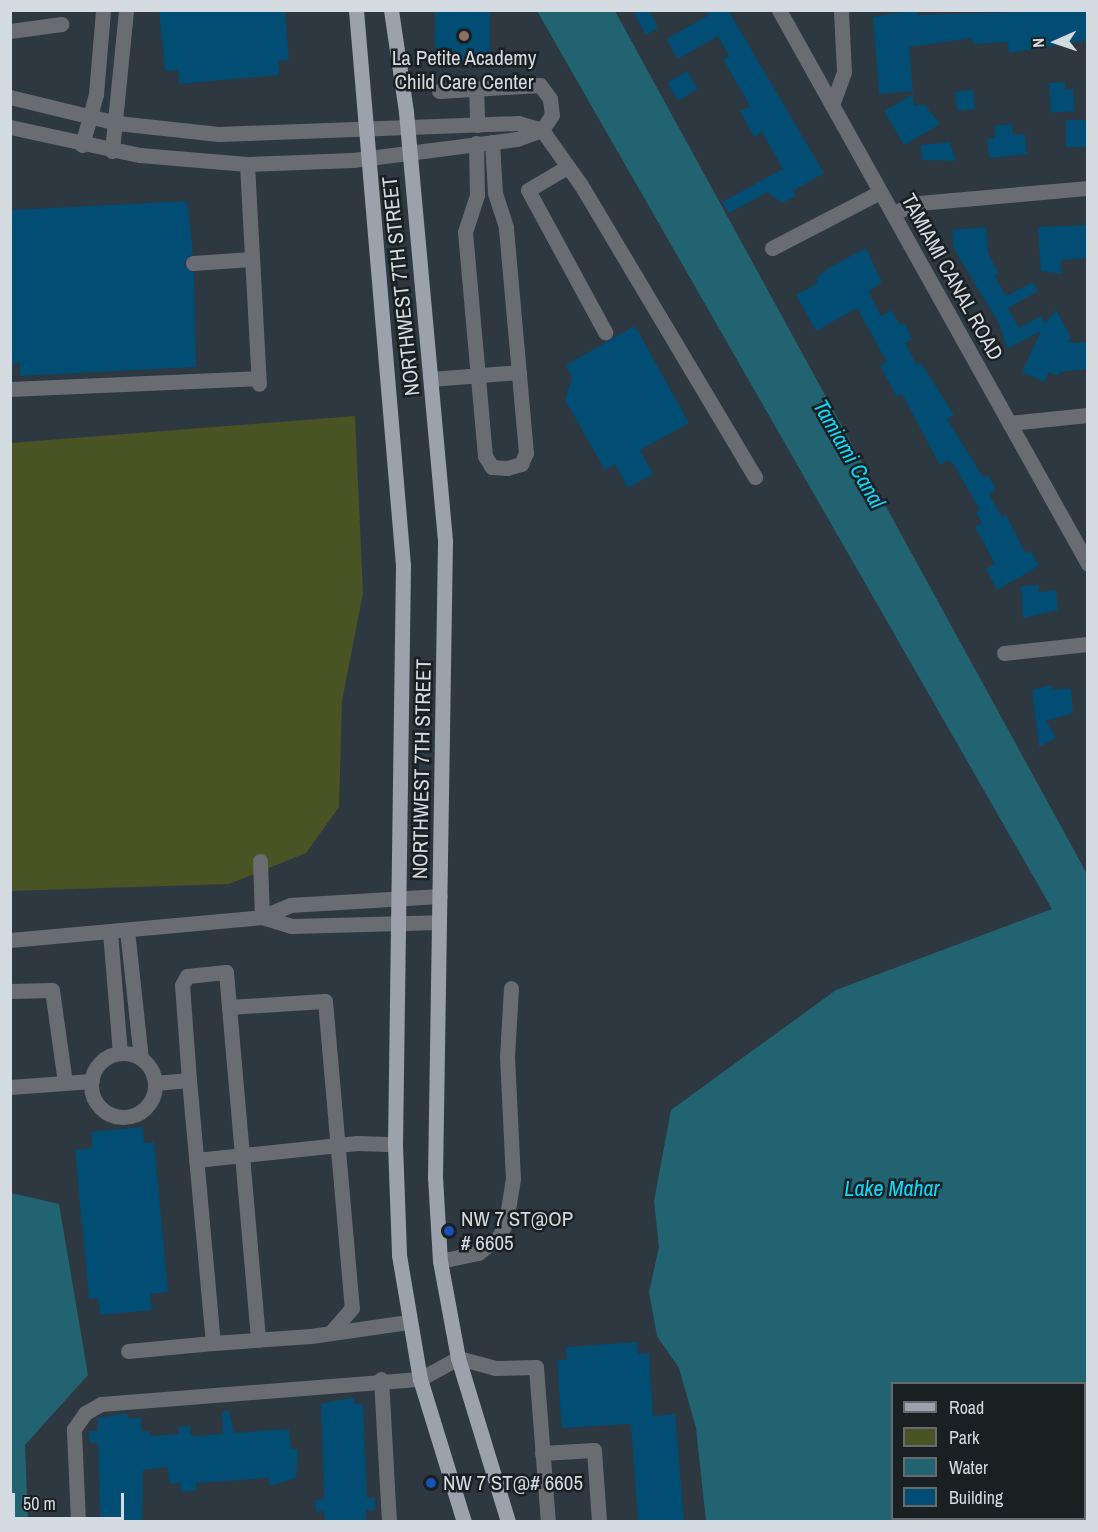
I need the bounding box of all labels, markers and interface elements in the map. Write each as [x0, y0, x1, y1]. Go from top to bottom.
north arrow [1026, 12, 1086, 72]
marker: La Petite Academy Child Care Center [457, 29, 471, 43]
text: N [1027, 38, 1049, 48]
place label: La Petite Academy Child Care Center [391, 45, 537, 95]
street label: NORTHWEST 7TH STREET [377, 175, 425, 397]
street label: TAMIAMI CANAL ROAD [896, 189, 1008, 365]
water label: Tamiami Canal [807, 395, 891, 513]
street label: NORTHWEST 7TH STREET [407, 658, 437, 880]
water label: Lake Mahar [844, 1176, 940, 1202]
place label: NW 7 ST@OP # 6605 [461, 1206, 573, 1256]
marker: NW 7 ST@OP # 6605 [442, 1224, 456, 1238]
legend [891, 1382, 1086, 1520]
text: Road [949, 1395, 984, 1420]
text: Park [949, 1425, 979, 1450]
text: Water [949, 1455, 988, 1480]
place label: NW 7 ST@# 6605 [443, 1470, 583, 1496]
marker: NW 7 ST@# 6605 [424, 1476, 438, 1490]
scale bar [15, 1481, 128, 1519]
text: Building [949, 1485, 1003, 1510]
text: 50 m [23, 1491, 56, 1516]

